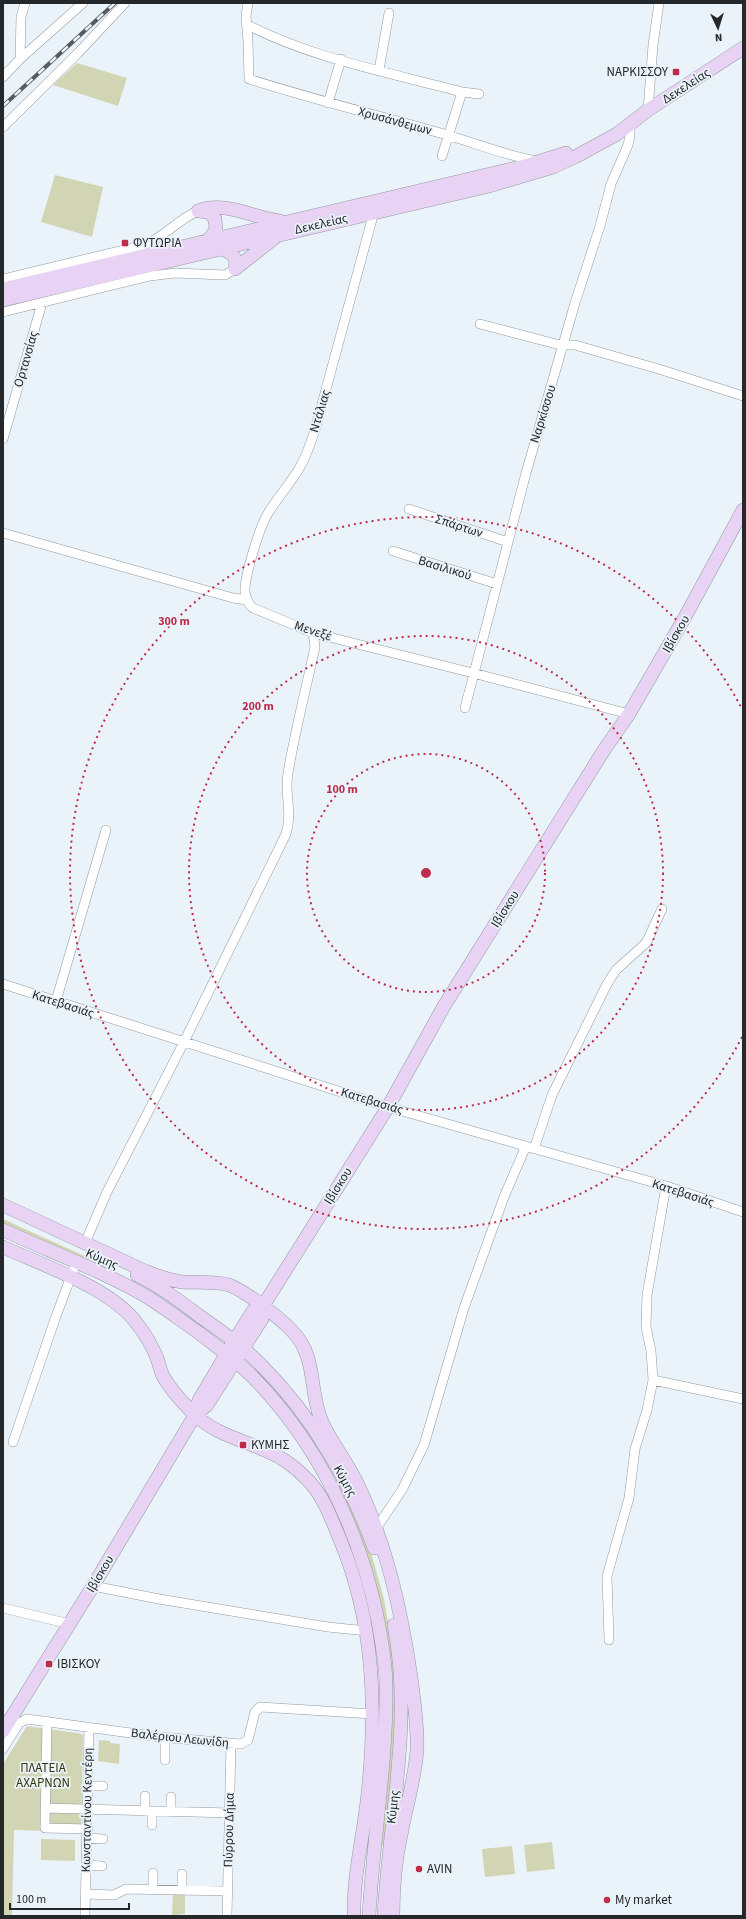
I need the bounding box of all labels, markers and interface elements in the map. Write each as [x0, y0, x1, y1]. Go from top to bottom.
north arrow [698, 8, 738, 48]
text: N [714, 30, 723, 45]
place label: ΝΑΡΚΙΣΣΟΥ [607, 63, 669, 81]
street label: Δεκελείας [658, 64, 714, 108]
marker: ΝΑΡΚΙΣΣΟΥ [671, 67, 681, 77]
street label: Χρυσάνθεμων [356, 103, 434, 139]
street label: Δεκελείας [293, 209, 350, 239]
place label: ΦΥΤΩΡΙΑ [133, 234, 183, 252]
marker: ΦΥΤΩΡΙΑ [120, 238, 130, 248]
street label: Ορτανσίας [9, 328, 43, 389]
street label: Ναρκίσσου [526, 383, 560, 445]
street label: Ντάλιας [305, 387, 335, 435]
street label: Σπάρτων [433, 510, 485, 542]
street label: Βασιλικού [416, 551, 474, 585]
street label: Ιβίσκου [658, 612, 694, 656]
text: 300 m [158, 613, 190, 630]
street label: Μενεξέ [292, 617, 334, 646]
text: 200 m [242, 698, 274, 715]
text: 100 m [326, 781, 358, 798]
centre of rings [419, 866, 433, 880]
street label: Ιβίσκου [487, 887, 523, 931]
street label: Κατεβασιάς [30, 986, 97, 1023]
street label: Κατεβασιάς [339, 1083, 406, 1119]
street label: Ιβίσκου [320, 1164, 356, 1208]
street label: Κατεβασιάς [650, 1175, 717, 1212]
street label: Κύμης [83, 1244, 122, 1274]
place label: ΚΥΜΗΣ [251, 1436, 289, 1454]
marker: ΚΥΜΗΣ [238, 1440, 248, 1450]
street label: Κύμης [329, 1462, 361, 1501]
street label: Ιβίσκου [82, 1552, 118, 1596]
place label: ΙΒΙΣΚΟΥ [57, 1655, 101, 1673]
marker: ΙΒΙΣΚΟΥ [44, 1659, 54, 1669]
street label: Βαλέριου Λεωνίδη [130, 1724, 230, 1752]
street label: Κωνσταντίνου Κεντέρη [77, 1747, 97, 1873]
park label: ΠΛΑΤΕΙΑ ΑΧΑΡΝΩΝ [16, 1759, 70, 1792]
street label: Κύμης [382, 1789, 404, 1825]
street label: Πύρρου Δήμα [219, 1792, 239, 1867]
place label: AVIN [427, 1860, 452, 1878]
marker: AVIN [414, 1864, 424, 1874]
scale bar [10, 1885, 129, 1911]
text: 100 m [16, 1891, 46, 1908]
place label: My market [615, 1891, 672, 1909]
marker: My market [602, 1895, 612, 1905]

